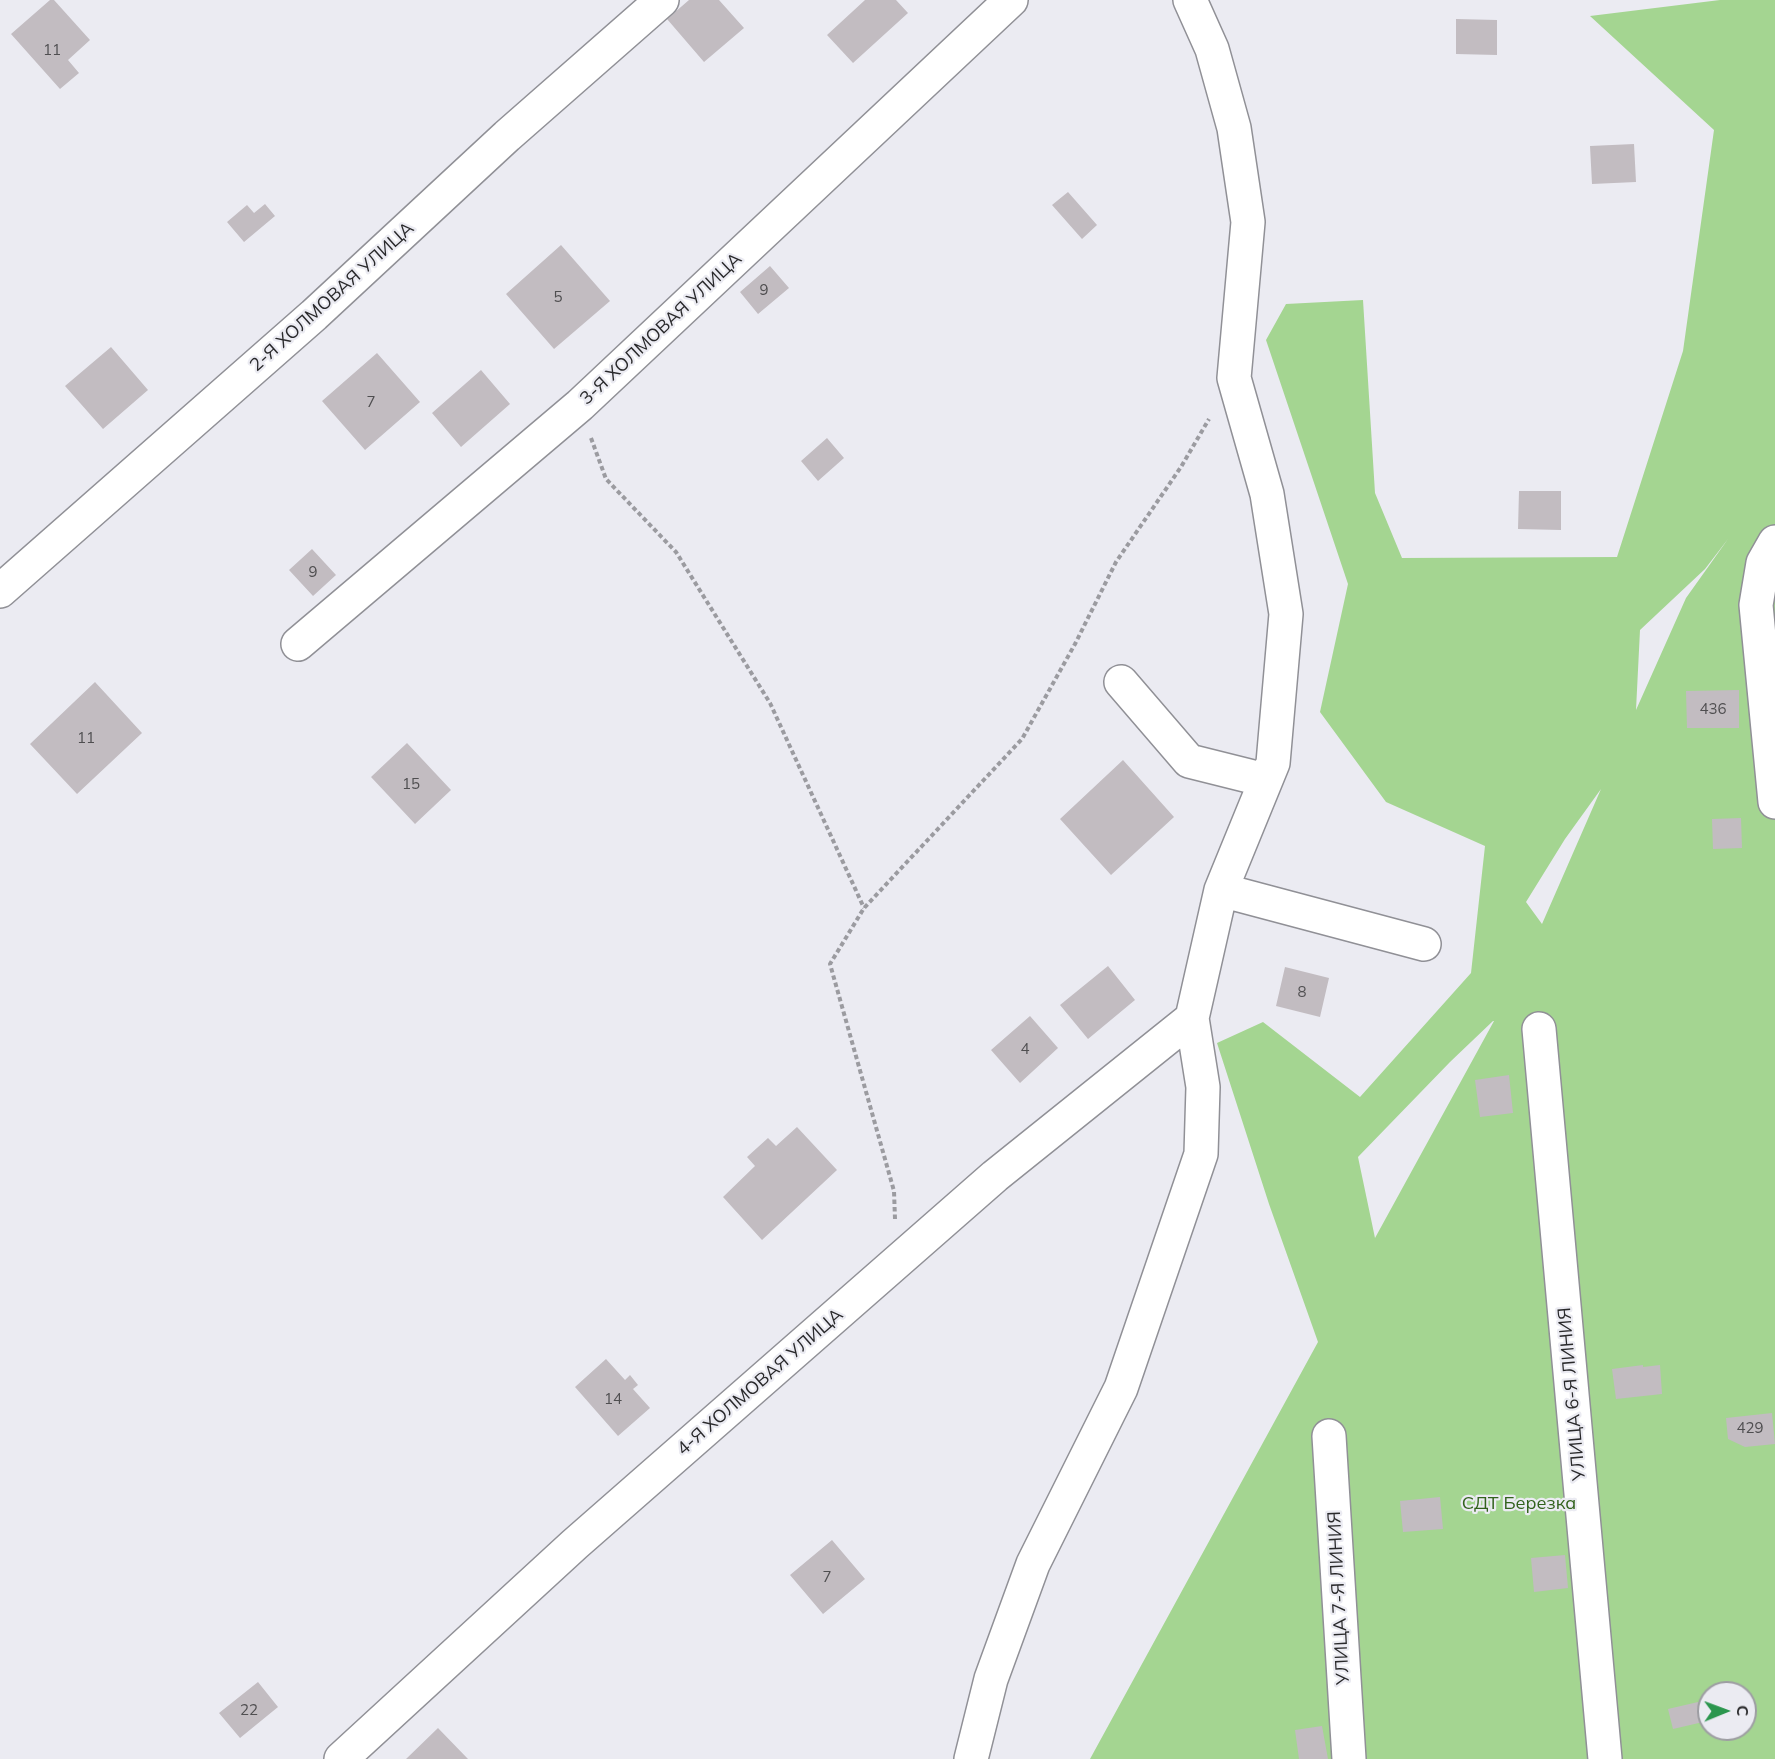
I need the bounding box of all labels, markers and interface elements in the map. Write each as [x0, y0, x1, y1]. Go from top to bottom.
house number: 11 [43, 41, 61, 59]
street label: 2-Я ХОЛМОВАЯ УЛИЦА [246, 218, 418, 376]
street label: 3-Я ХОЛМОВАЯ УЛИЦА [576, 248, 746, 410]
house number: 9 [760, 281, 768, 299]
house number: 5 [554, 288, 562, 306]
house number: 7 [367, 393, 375, 411]
house number: 9 [309, 563, 317, 581]
house number: 436 [1700, 700, 1726, 718]
house number: 11 [77, 729, 95, 747]
house number: 15 [402, 775, 420, 793]
house number: 8 [1298, 983, 1306, 1001]
house number: 4 [1021, 1040, 1029, 1058]
street label: 4-Я ХОЛМОВАЯ УЛИЦА [673, 1304, 847, 1460]
street label: УЛИЦА 6-Я ЛИНИЯ [1554, 1306, 1590, 1482]
house number: 14 [604, 1390, 622, 1408]
house number: 429 [1737, 1419, 1763, 1437]
park label: СДТ Березка [1462, 1493, 1576, 1515]
street label: УЛИЦА 7-Я ЛИНИЯ [1324, 1511, 1354, 1685]
house number: 7 [823, 1568, 831, 1586]
north arrow [1697, 1681, 1757, 1741]
house number: 22 [240, 1701, 258, 1719]
text: С [1733, 1705, 1753, 1716]

